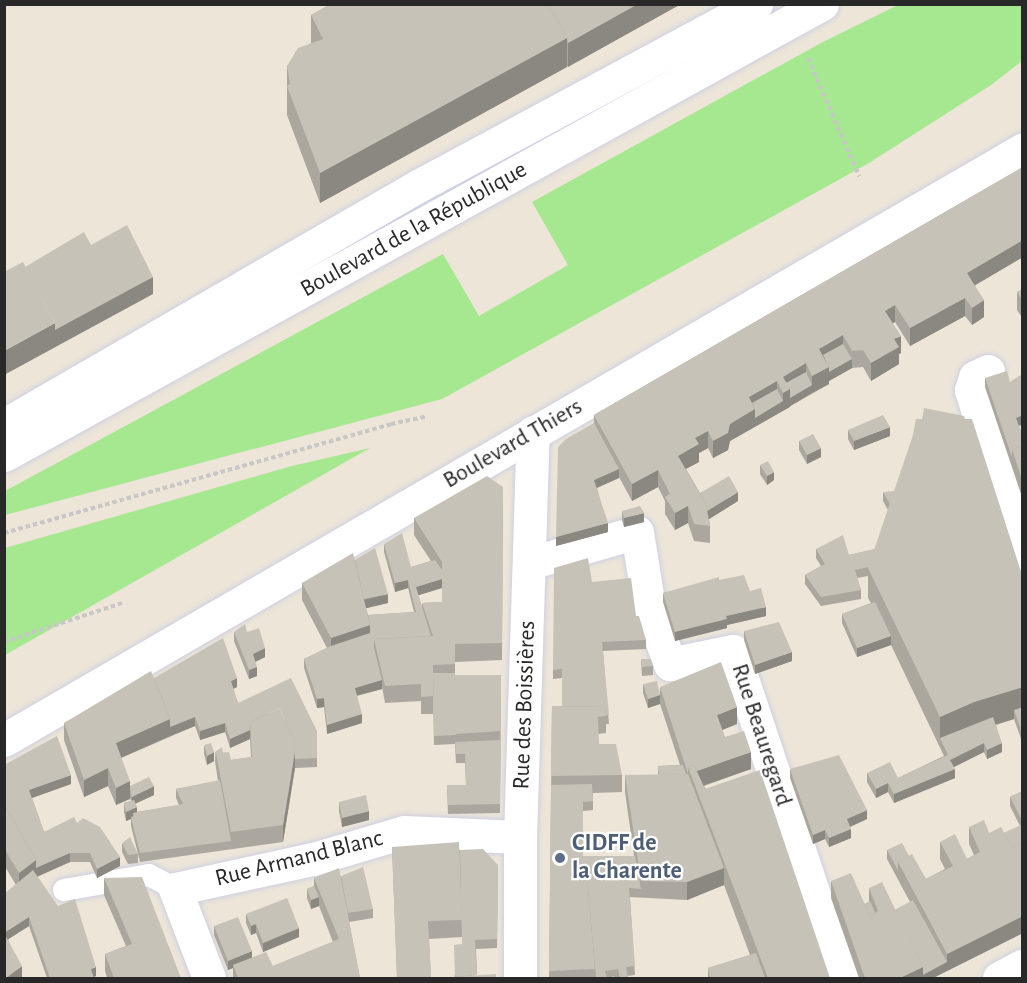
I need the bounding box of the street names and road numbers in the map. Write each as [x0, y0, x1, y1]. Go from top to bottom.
street label: Boulevard de la République [296, 156, 532, 304]
street label: Boulevard Thiers [438, 393, 588, 495]
street label: Rue des Boissières [508, 620, 542, 790]
street label: Rue Beauregard [724, 660, 798, 810]
street label: Rue Armand Blanc [212, 824, 386, 894]

